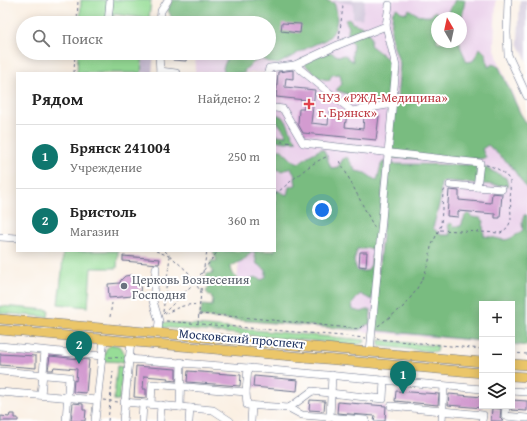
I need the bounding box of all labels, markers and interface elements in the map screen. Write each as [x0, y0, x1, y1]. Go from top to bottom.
north arrow [431, 12, 467, 48]
search box [16, 16, 276, 60]
icon: search [30, 27, 52, 49]
text: Поиск [62, 28, 103, 49]
text: Рядом [32, 86, 83, 111]
place label: ЧУЗ «РЖД-Медицина» г. Брянск» [318, 88, 448, 122]
text: Найдено: 2 [198, 89, 260, 108]
marker: ЧУЗ «РЖД-Медицина» г. Брянск» [303, 98, 315, 110]
text: Брянск 241004 [70, 137, 171, 158]
text: 1 [42, 147, 48, 166]
text: 250 m [228, 147, 260, 166]
text: Учреждение [70, 158, 142, 177]
your location [312, 200, 332, 220]
text: Бристоль [70, 201, 137, 222]
text: 2 [42, 211, 48, 230]
text: 360 m [228, 211, 260, 230]
text: Магазин [70, 222, 119, 241]
place label: Церковь Вознесения Господня [132, 270, 250, 304]
marker: Церковь Вознесения Господня [119, 281, 129, 291]
map controls [479, 301, 515, 409]
button: + [479, 301, 515, 337]
street label: Московский проспект [178, 324, 307, 354]
pin: 2 [66, 331, 92, 364]
button: − [479, 337, 515, 373]
pin: 1 [390, 361, 416, 394]
button: layers [479, 373, 515, 409]

